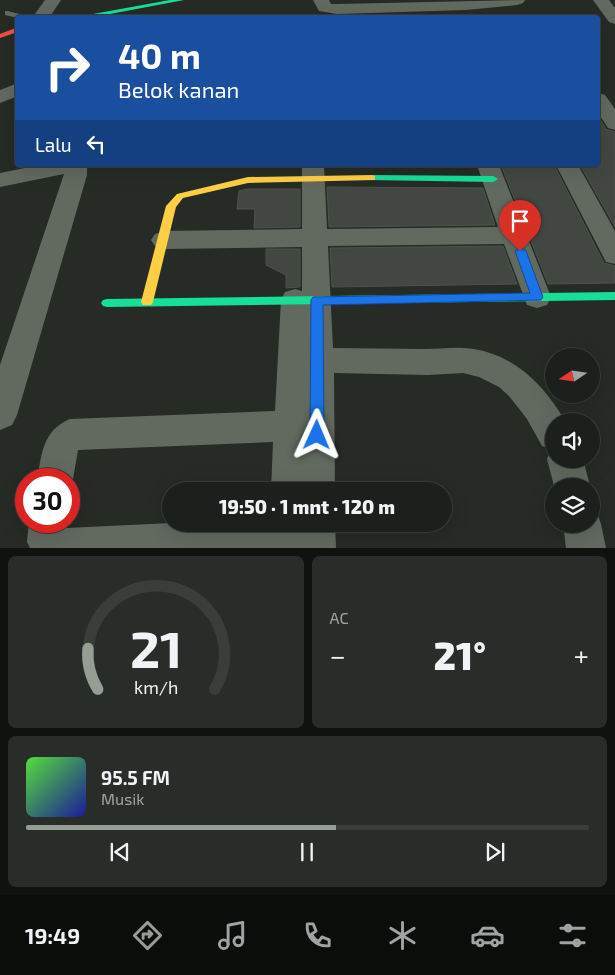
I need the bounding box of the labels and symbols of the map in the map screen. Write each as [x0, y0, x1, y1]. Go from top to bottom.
pin [499, 200, 541, 251]
north arrow [545, 348, 600, 402]
position arrow [290, 408, 342, 460]
speed limit sign: 30 [15, 468, 80, 533]

